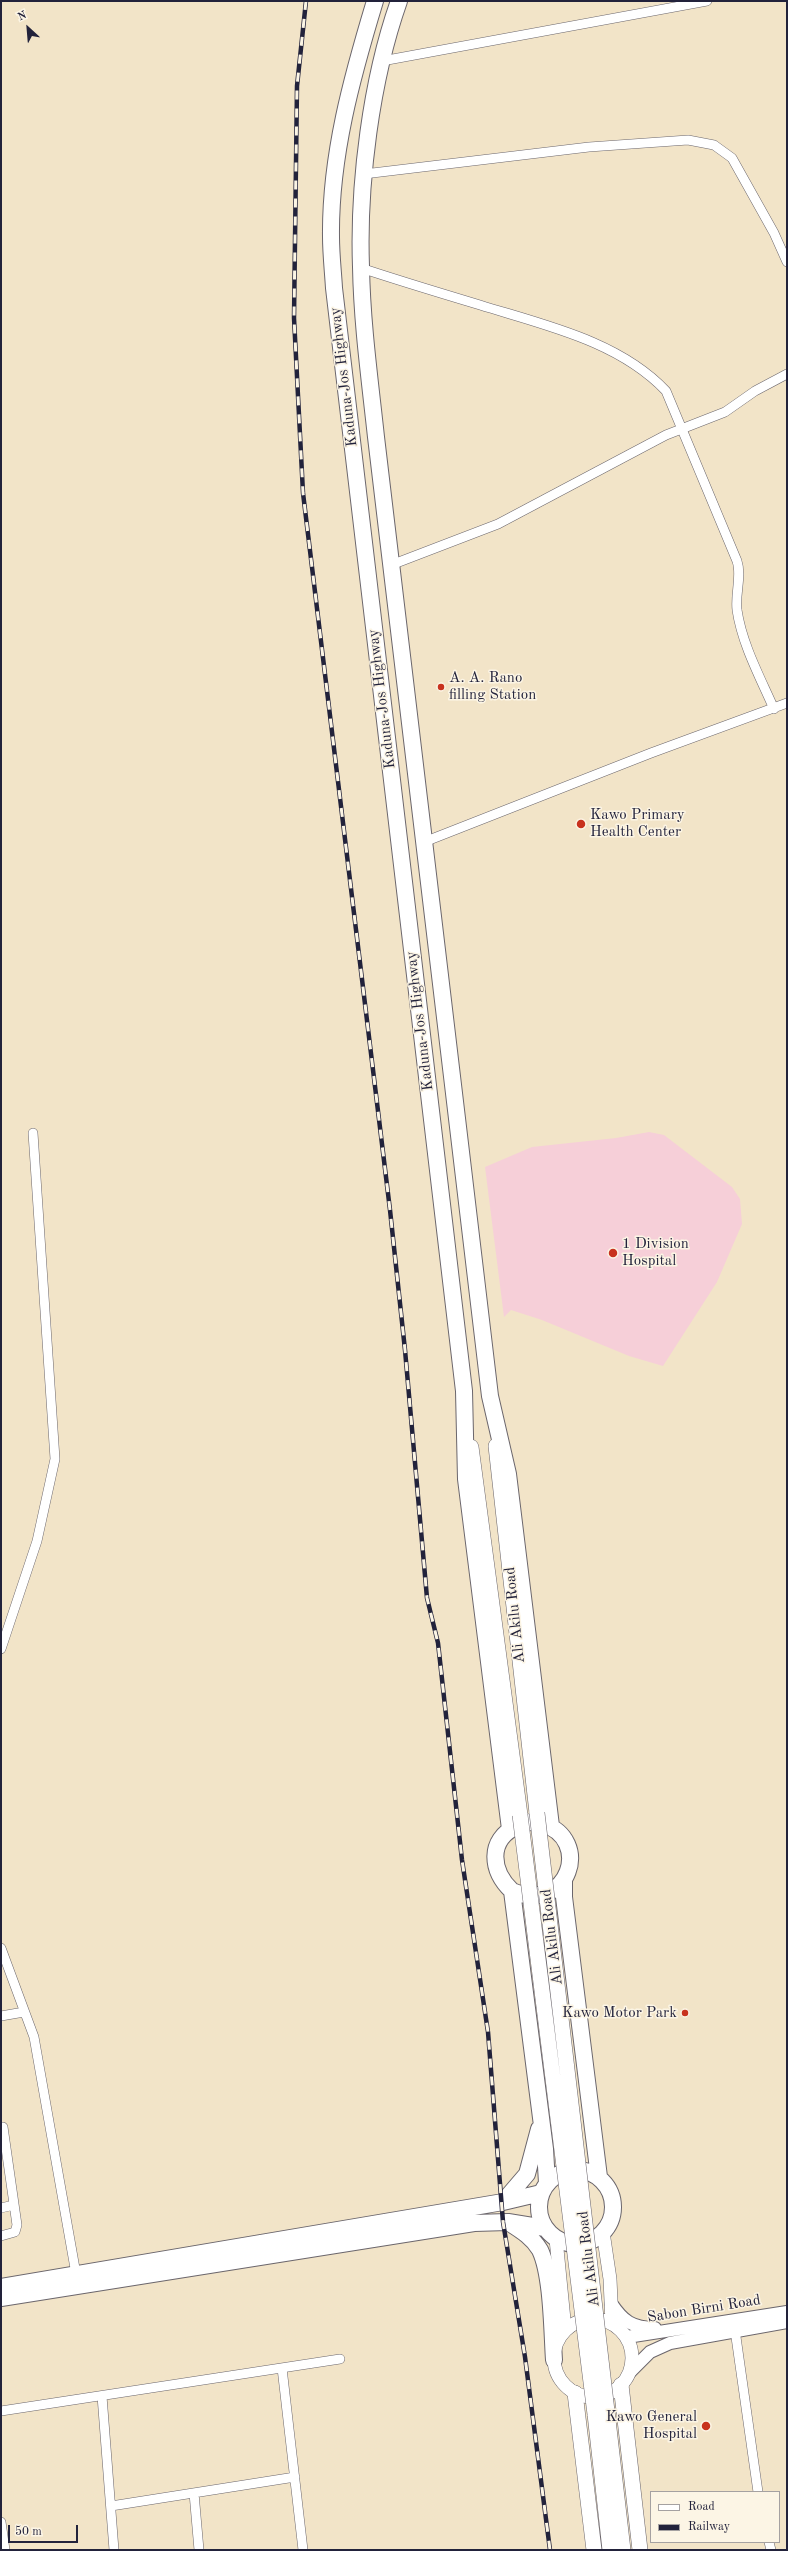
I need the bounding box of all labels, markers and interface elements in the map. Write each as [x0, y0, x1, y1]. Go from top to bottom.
north arrow [8, 8, 48, 48]
text: N [16, 10, 29, 24]
street label: Kaduna-Jos Highway [327, 306, 361, 448]
street label: Kaduna-Jos Highway [365, 628, 399, 770]
place label: A. A. Rano filling Station [449, 669, 536, 704]
marker: A. A. Rano filling Station [436, 682, 446, 692]
place label: Kawo Primary Health Center [590, 806, 685, 841]
marker: Kawo Primary Health Center [575, 818, 587, 830]
street label: Kaduna-Jos Highway [403, 950, 437, 1092]
place label: 1 Division Hospital [622, 1235, 689, 1270]
marker: 1 Division Hospital [607, 1247, 619, 1259]
street label: Ali Akilu Road [501, 1566, 529, 1664]
street label: Ali Akilu Road [537, 1888, 567, 1986]
place label: Kawo Motor Park [562, 2004, 677, 2022]
marker: Kawo Motor Park [680, 2008, 690, 2018]
street label: Ali Akilu Road [574, 2210, 604, 2308]
street label: Sabon Birni Road [646, 2291, 762, 2327]
place label: Kawo General Hospital [606, 2408, 697, 2443]
marker: Kawo General Hospital [700, 2420, 712, 2432]
legend [650, 2491, 780, 2543]
text: Road [688, 2501, 715, 2513]
scale bar [10, 2517, 80, 2543]
text: Railway [688, 2521, 730, 2533]
text: 50 m [15, 2526, 42, 2538]

